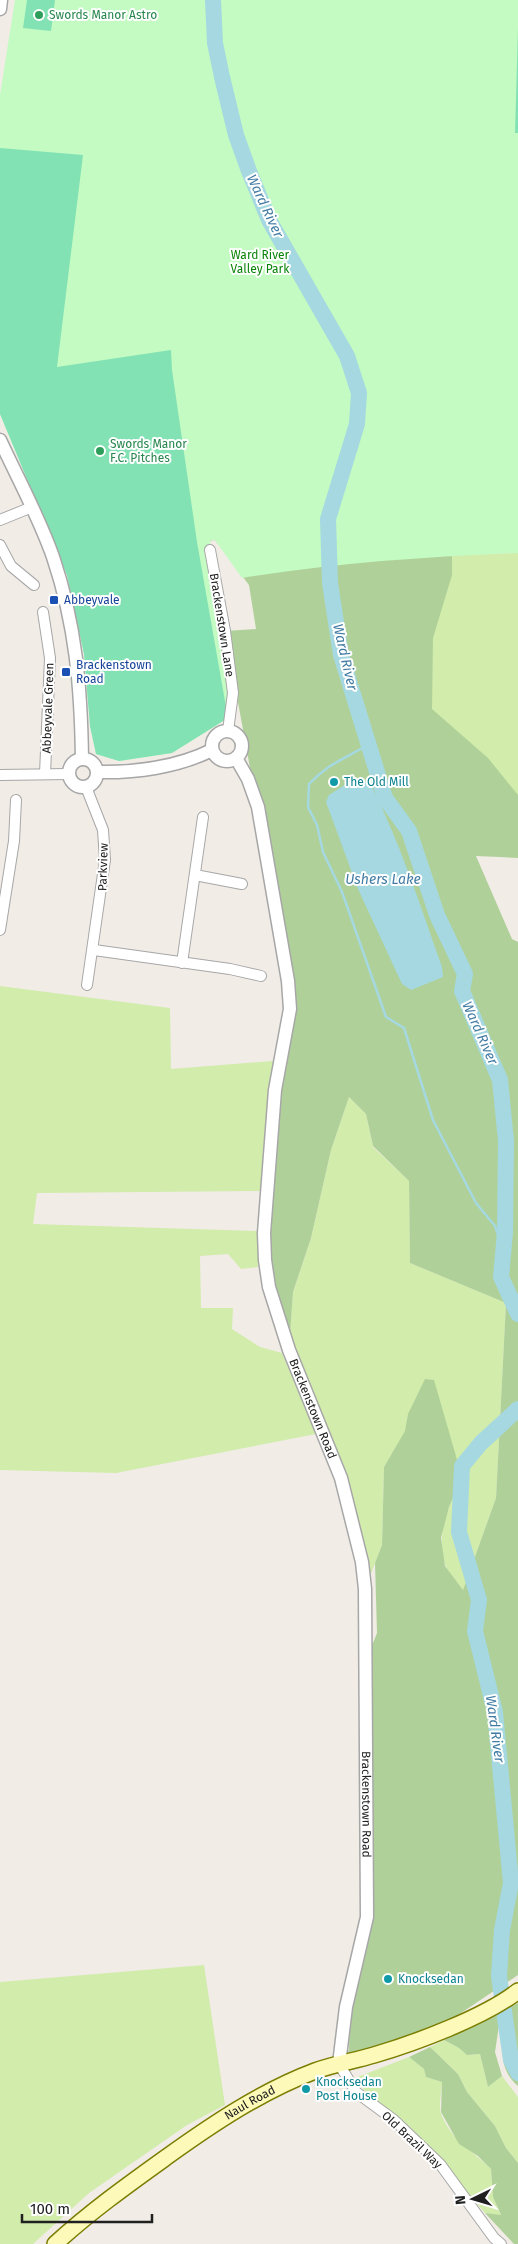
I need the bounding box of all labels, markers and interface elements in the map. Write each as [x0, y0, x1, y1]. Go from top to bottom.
place label: Swords Manor Astro [49, 8, 157, 22]
marker: Swords Manor Astro [33, 9, 45, 21]
water label: Ward River [243, 172, 287, 241]
park label: Ward River Valley Park [231, 248, 290, 276]
place label: Swords Manor F.C. Pitches [110, 437, 187, 465]
marker: Swords Manor F.C. Pitches [94, 445, 106, 457]
street label: Brackenstown Lane [207, 572, 237, 678]
place label: Abbeyvale [64, 593, 120, 607]
marker: Abbeyvale [48, 594, 60, 606]
water label: Ward River [329, 622, 361, 693]
place label: Brackenstown Road [76, 658, 152, 686]
street label: Abbeyvale Green [39, 662, 57, 754]
marker: Brackenstown Road [60, 666, 72, 678]
place label: The Old Mill [344, 775, 409, 789]
marker: The Old Mill [328, 776, 340, 788]
street label: Parkview [95, 842, 111, 891]
water label: Ushers Lake [345, 871, 421, 888]
water label: Ward River [458, 999, 502, 1068]
street label: Brackenstown Road [286, 1356, 339, 1461]
water label: Ward River [482, 1694, 508, 1764]
street label: Brackenstown Road [359, 1751, 374, 1858]
place label: Knocksedan [398, 1972, 464, 1986]
marker: Knocksedan [382, 1973, 394, 1985]
place label: Knocksedan Post House [316, 2075, 382, 2103]
street label: Naul Road [222, 2083, 277, 2123]
marker: Knocksedan Post House [300, 2083, 312, 2095]
street label: Old Brazil Way [379, 2109, 445, 2172]
north arrow [448, 2174, 498, 2224]
scale bar [22, 2192, 152, 2224]
text: N [452, 2195, 469, 2205]
text: 100 m [30, 2200, 70, 2218]

